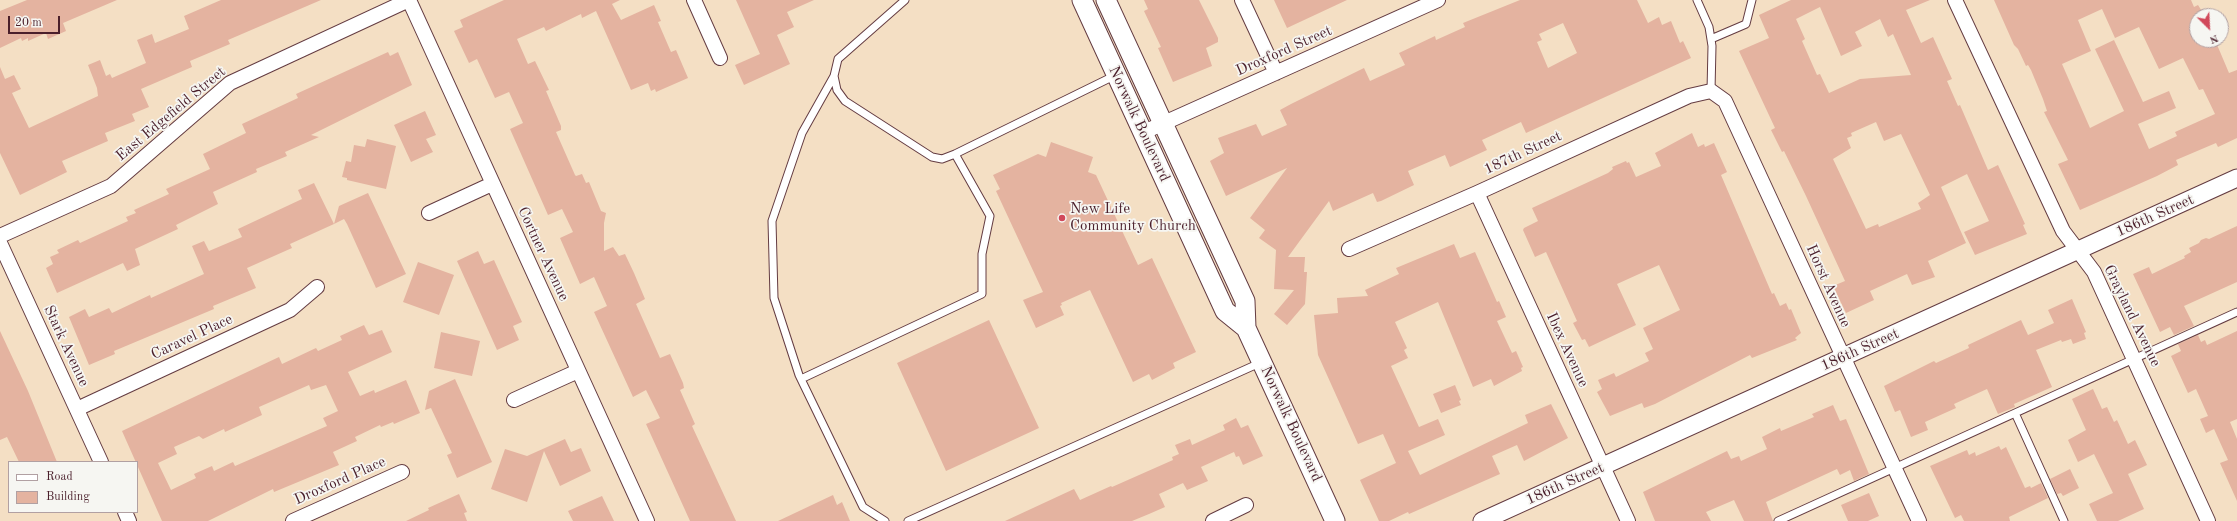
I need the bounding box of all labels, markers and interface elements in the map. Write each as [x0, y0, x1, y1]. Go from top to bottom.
scale bar [10, 8, 62, 34]
north arrow [2189, 8, 2229, 48]
text: 20 m [15, 17, 42, 29]
street label: Droxford Street [1233, 22, 1335, 80]
text: N [2208, 32, 2220, 45]
street label: East Edgefield Street [113, 63, 229, 165]
street label: Norwalk Boulevard [1104, 63, 1174, 185]
street label: 187th Street [1481, 127, 1565, 179]
street label: 186th Street [2113, 191, 2197, 241]
place label: New Life Community Church [1070, 200, 1196, 235]
street label: Cortner Avenue [513, 204, 573, 304]
marker: New Life Community Church [1057, 213, 1067, 223]
street label: Horst Avenue [1802, 242, 1854, 330]
street label: Grayland Avenue [2100, 262, 2164, 370]
street label: Stark Avenue [39, 302, 93, 390]
street label: Caravel Place [148, 310, 236, 364]
street label: Ibex Avenue [1542, 310, 1592, 390]
street label: 186th Street [1818, 325, 1902, 375]
street label: Norwalk Boulevard [1256, 363, 1326, 485]
street label: Droxford Place [291, 453, 389, 509]
street label: 186th Street [1523, 459, 1607, 509]
legend [8, 461, 138, 513]
text: Road [46, 471, 73, 483]
text: Building [46, 491, 90, 503]

